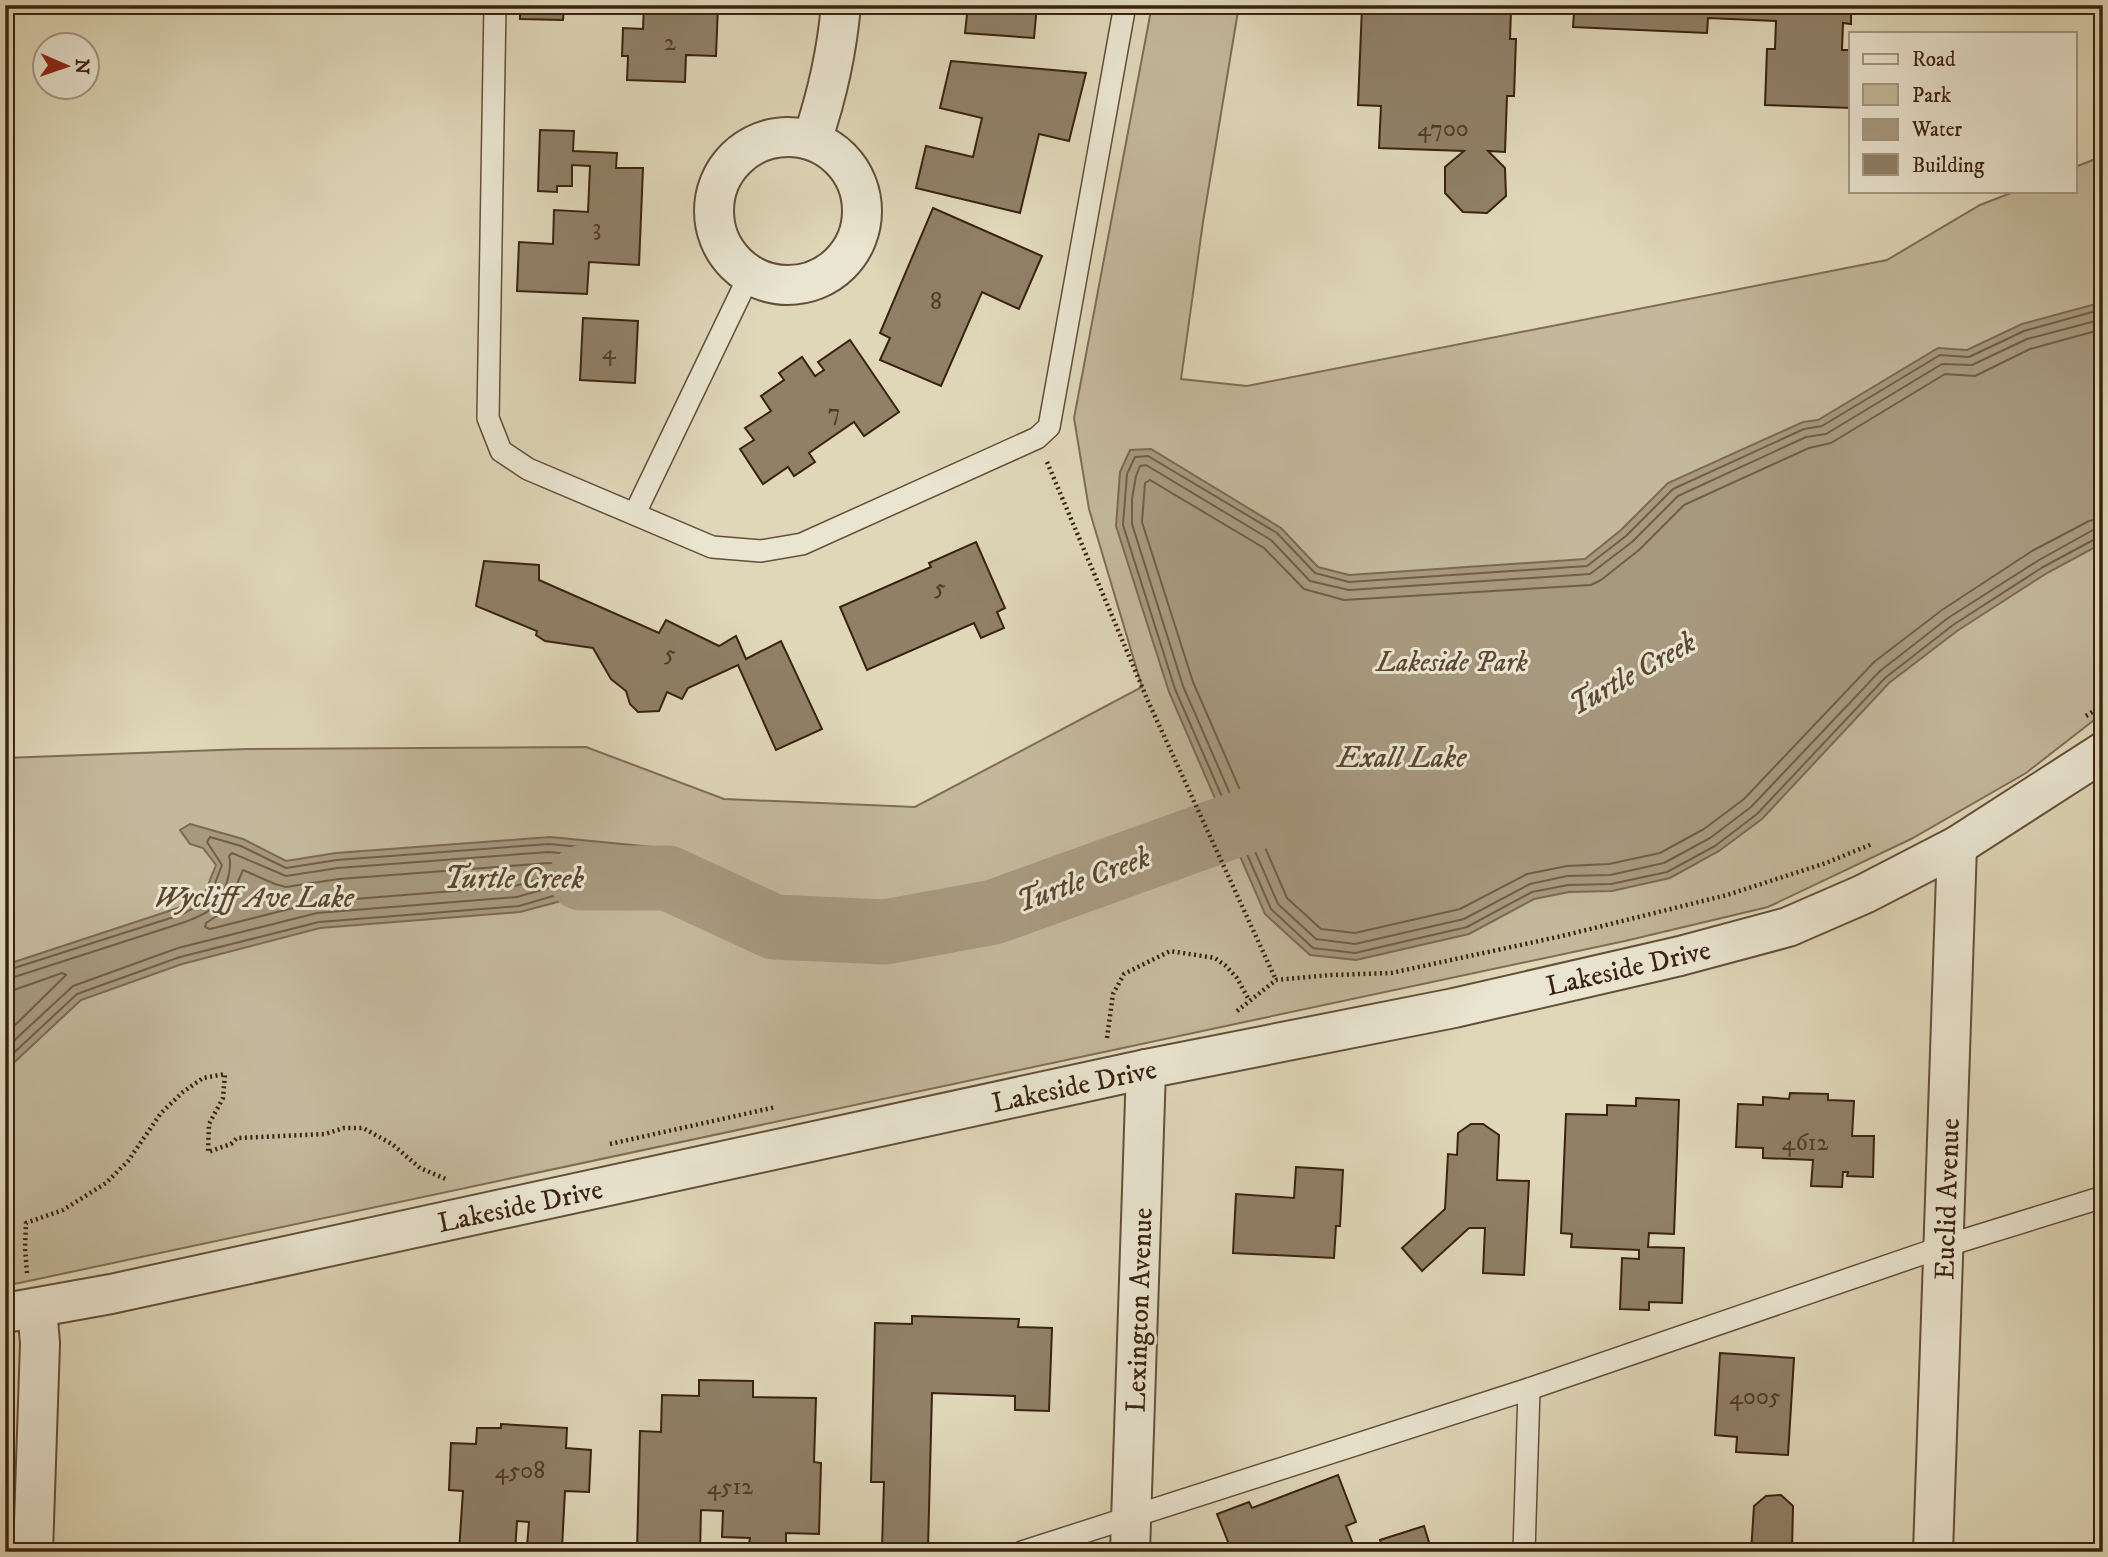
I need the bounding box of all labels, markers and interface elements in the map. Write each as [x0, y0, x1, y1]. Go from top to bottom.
house number: 2 [664, 28, 676, 58]
north arrow [32, 32, 102, 102]
legend [1849, 32, 2076, 192]
text: Road [1912, 47, 1956, 73]
text: N [70, 58, 93, 75]
text: Park [1912, 83, 1952, 109]
house number: 4700 [1417, 114, 1469, 144]
text: Water [1911, 117, 1962, 143]
text: Building [1912, 153, 1985, 179]
house number: 3 [593, 213, 601, 243]
house number: 8 [930, 287, 942, 317]
house number: 4 [602, 337, 617, 367]
house number: 7 [828, 398, 840, 428]
house number: 5 [934, 573, 946, 603]
water label: Turtle Creek [1563, 624, 1703, 724]
house number: 5 [664, 639, 676, 669]
park label: Lakeside Park [1374, 645, 1528, 680]
water label: Exall Lake [1336, 740, 1467, 777]
water label: Turtle Creek [1011, 839, 1156, 922]
water label: Turtle Creek [444, 861, 584, 898]
water label: Wycliff Ave Lake [154, 880, 355, 917]
street label: Lakeside Drive [1543, 933, 1714, 1004]
street label: Lakeside Drive [989, 1052, 1160, 1121]
street label: Euclid Avenue [1927, 1118, 1968, 1280]
house number: 4612 [1782, 1128, 1829, 1158]
street label: Lakeside Drive [435, 1172, 606, 1241]
street label: Lexington Avenue [1118, 1207, 1161, 1413]
house number: 4005 [1729, 1382, 1781, 1412]
house number: 4508 [495, 1456, 545, 1486]
house number: 4512 [707, 1472, 753, 1502]

